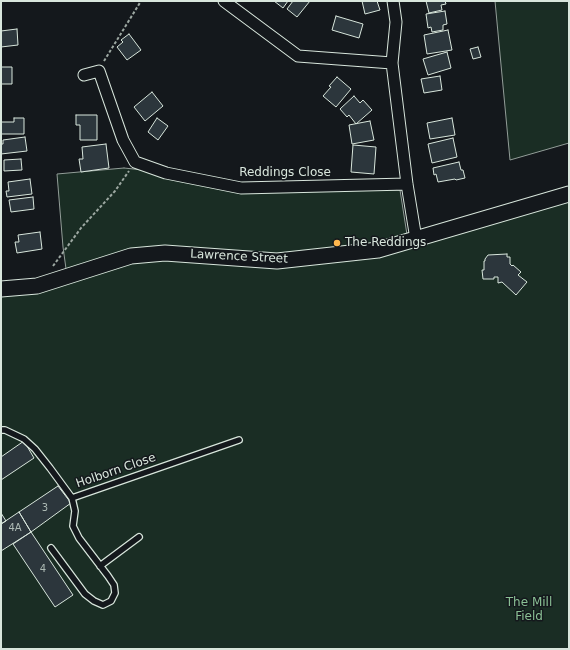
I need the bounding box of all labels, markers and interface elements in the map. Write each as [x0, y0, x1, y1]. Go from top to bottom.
street label: Reddings Close [239, 166, 331, 180]
place label: The Reddings [345, 236, 426, 250]
marker: The Reddings [332, 238, 342, 248]
street label: Lawrence Street [190, 247, 288, 267]
street label: Holborn Close [74, 451, 158, 491]
house number: 3 [42, 502, 48, 514]
house number: 4A [8, 522, 22, 534]
house number: 4 [40, 563, 46, 575]
park label: The Mill Field [506, 596, 552, 624]

